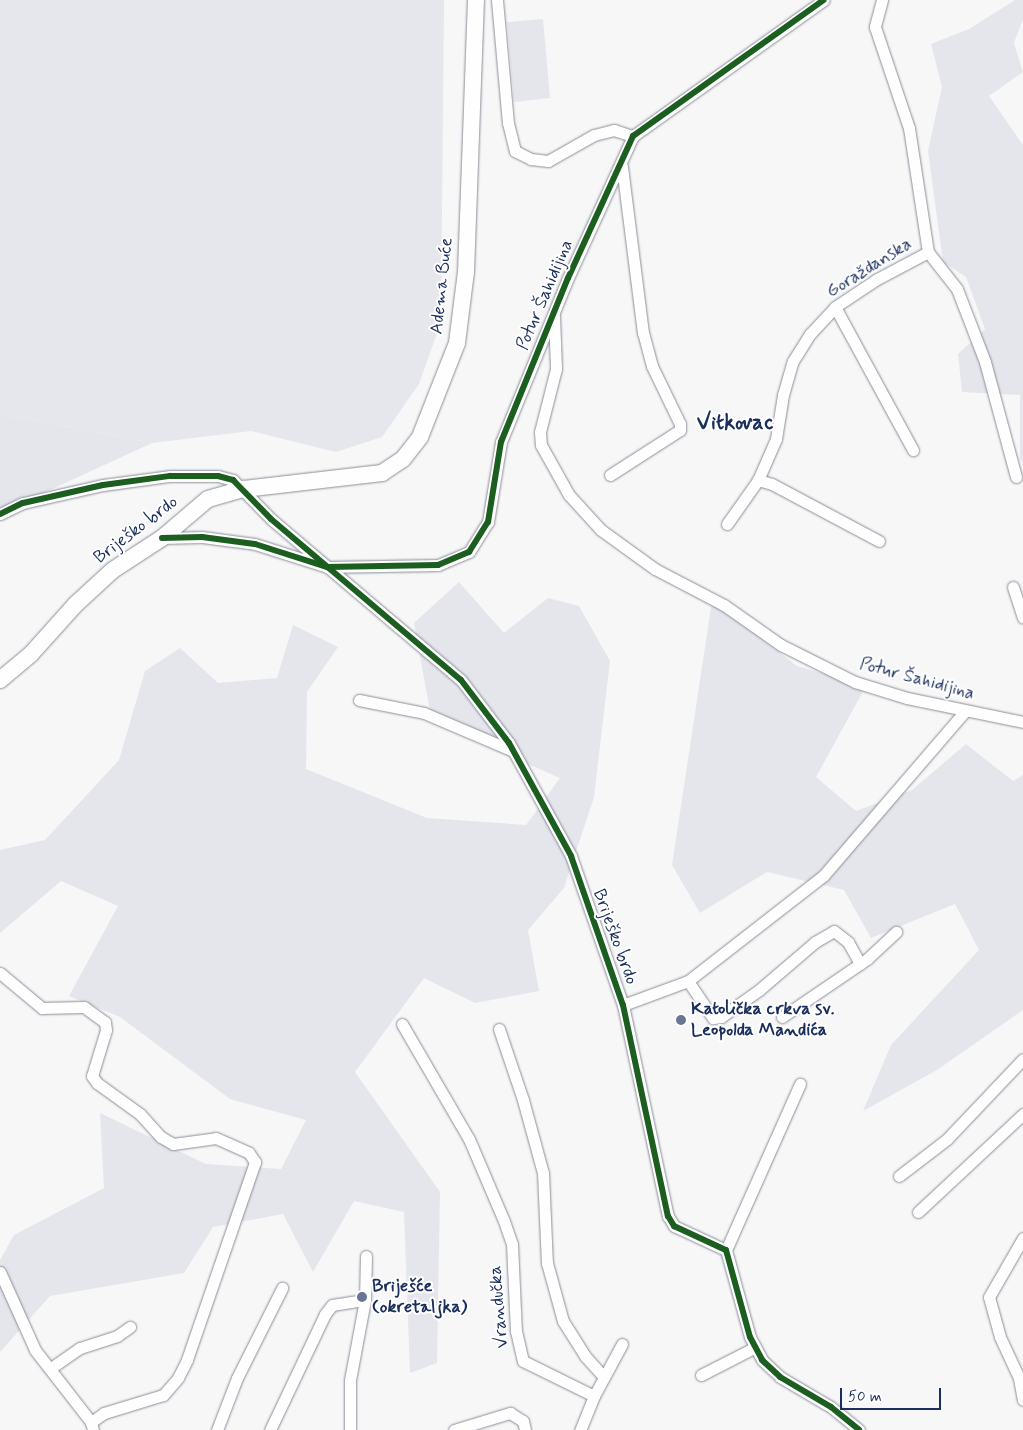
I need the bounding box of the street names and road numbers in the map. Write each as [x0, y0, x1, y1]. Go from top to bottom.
street label: Goraždanska [822, 233, 916, 303]
street label: Adema Buće [426, 237, 458, 335]
street label: Potur Šahidijina [512, 237, 578, 353]
street label: Briješko brdo [90, 492, 182, 568]
street label: Potur Šahidijina [857, 653, 977, 705]
street label: Briješko brdo [588, 887, 642, 987]
street label: Vrandučka [485, 1265, 513, 1349]

